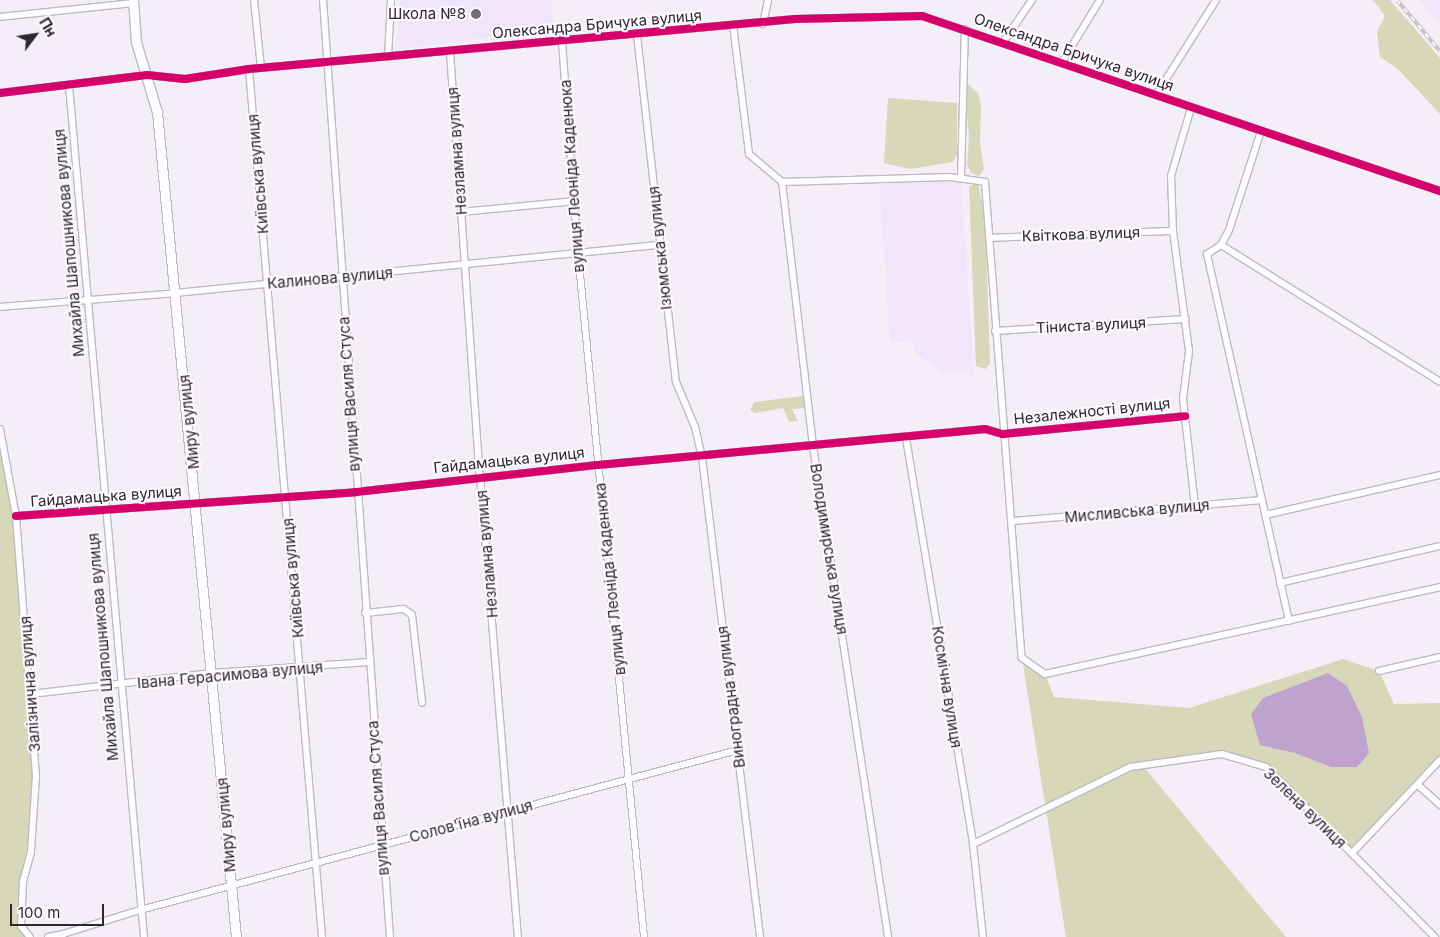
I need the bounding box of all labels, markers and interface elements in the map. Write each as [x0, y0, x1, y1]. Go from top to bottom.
place label: Школа №8 [388, 5, 466, 23]
street label: Олександра Бричука вулиця [491, 6, 703, 42]
marker: Школа №8 [470, 8, 482, 20]
street label: Олександра Бричука вулиця [972, 9, 1176, 95]
north arrow [10, 10, 60, 60]
text: Пн [36, 14, 61, 40]
street label: вулиця Леоніда Каденюка [556, 79, 588, 273]
street label: Незламна вулиця [444, 86, 470, 216]
street label: Київська вулиця [244, 113, 272, 235]
street label: Михайла Шапошникова вулиця [50, 128, 88, 358]
street label: Ізюмська вулиця [645, 185, 675, 311]
street label: Квіткова вулиця [1022, 223, 1140, 245]
street label: Калинова вулиця [266, 264, 394, 292]
street label: Тіниста вулиця [1035, 313, 1147, 337]
street label: вулиця Василя Стуса [335, 316, 363, 472]
street label: Миру вулиця [175, 374, 203, 470]
street label: Незалежності вулиця [1013, 394, 1171, 428]
street label: Гайдамацька вулиця [433, 443, 585, 477]
street label: Володимирська вулиця [807, 462, 851, 636]
street label: Гайдамацька вулиця [30, 482, 182, 510]
street label: вулиця Леоніда Каденюка [591, 482, 629, 676]
street label: Незламна вулиця [472, 489, 502, 619]
street label: Мисливська вулиця [1064, 496, 1210, 526]
street label: Київська вулиця [279, 517, 307, 639]
street label: Михайла Шапошникова вулиця [84, 532, 122, 762]
street label: Залізнична вулиця [16, 615, 44, 753]
street label: Виноградна вулиця [713, 625, 749, 769]
street label: Космічна вулиця [928, 625, 966, 749]
street label: Івана Герасимова вулиця [136, 658, 324, 692]
street label: вулиця Василя Стуса [364, 720, 392, 876]
street label: Зелена вулиця [1260, 764, 1350, 852]
street label: Миру вулиця [213, 777, 239, 873]
street label: Солов'їна вулиця [407, 796, 535, 846]
scale bar [12, 894, 106, 926]
text: 100 m [18, 903, 60, 922]

